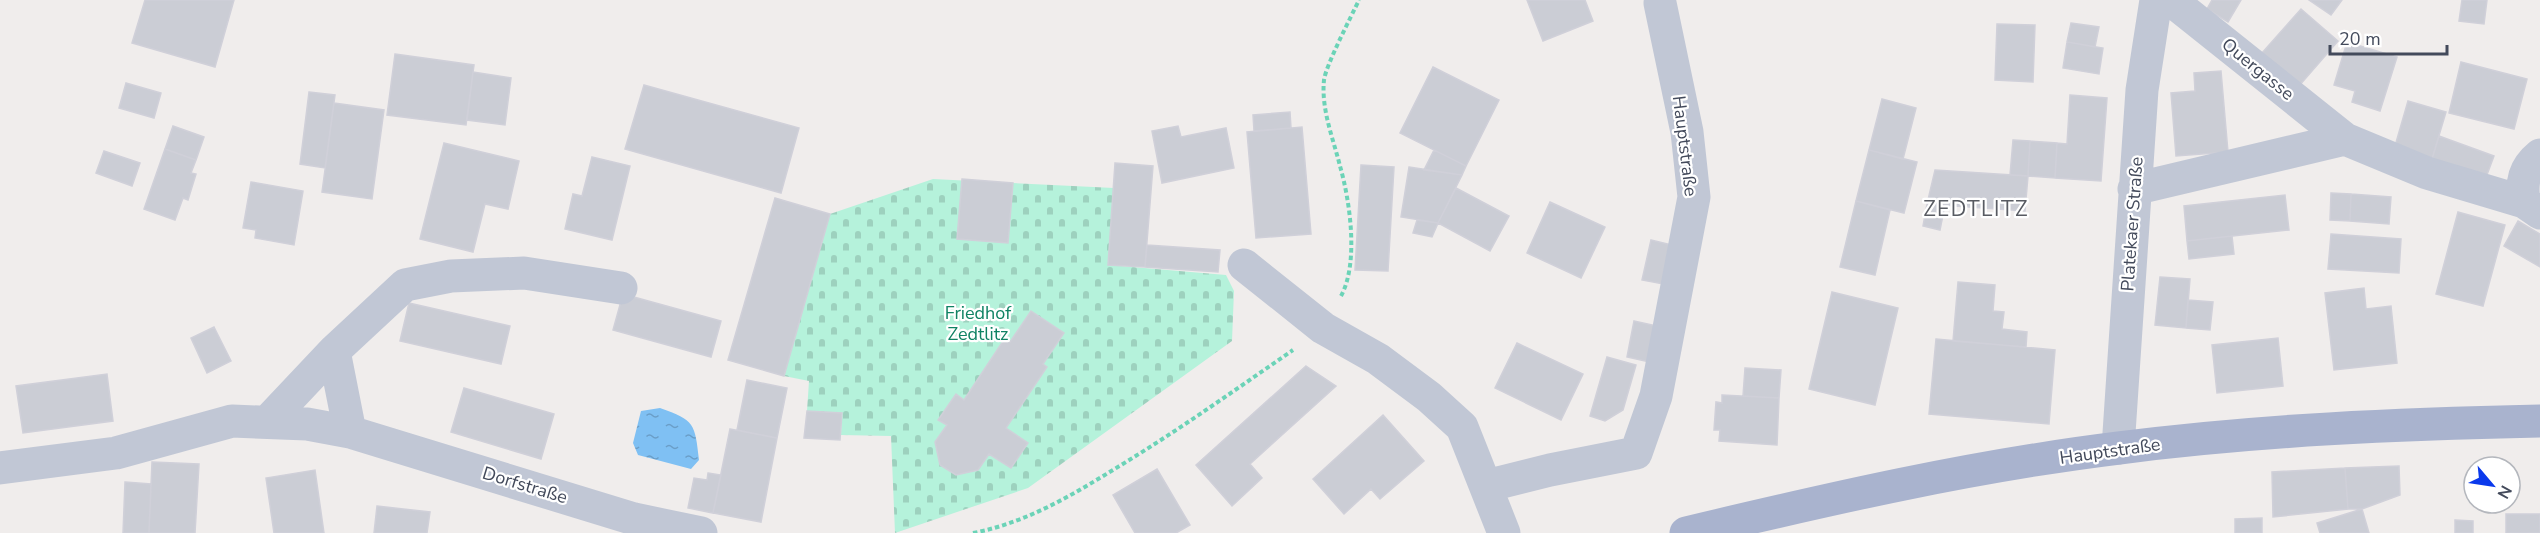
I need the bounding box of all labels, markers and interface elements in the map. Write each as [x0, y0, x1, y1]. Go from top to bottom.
scale bar [2330, 18, 2447, 56]
text: 20 m [2339, 27, 2381, 51]
street label: Quergasse [2217, 32, 2299, 106]
street label: Hauptstraße [1667, 94, 1703, 198]
street label: Platekaer Straße [2115, 156, 2149, 292]
district label: ZEDTLITZ [1923, 195, 2029, 223]
park label: Friedhof Zedtlitz [945, 301, 1012, 346]
street label: Hauptstraße [2058, 432, 2162, 470]
north arrow [2462, 455, 2522, 515]
street label: Dorfstraße [480, 461, 570, 509]
text: N [2492, 481, 2517, 502]

